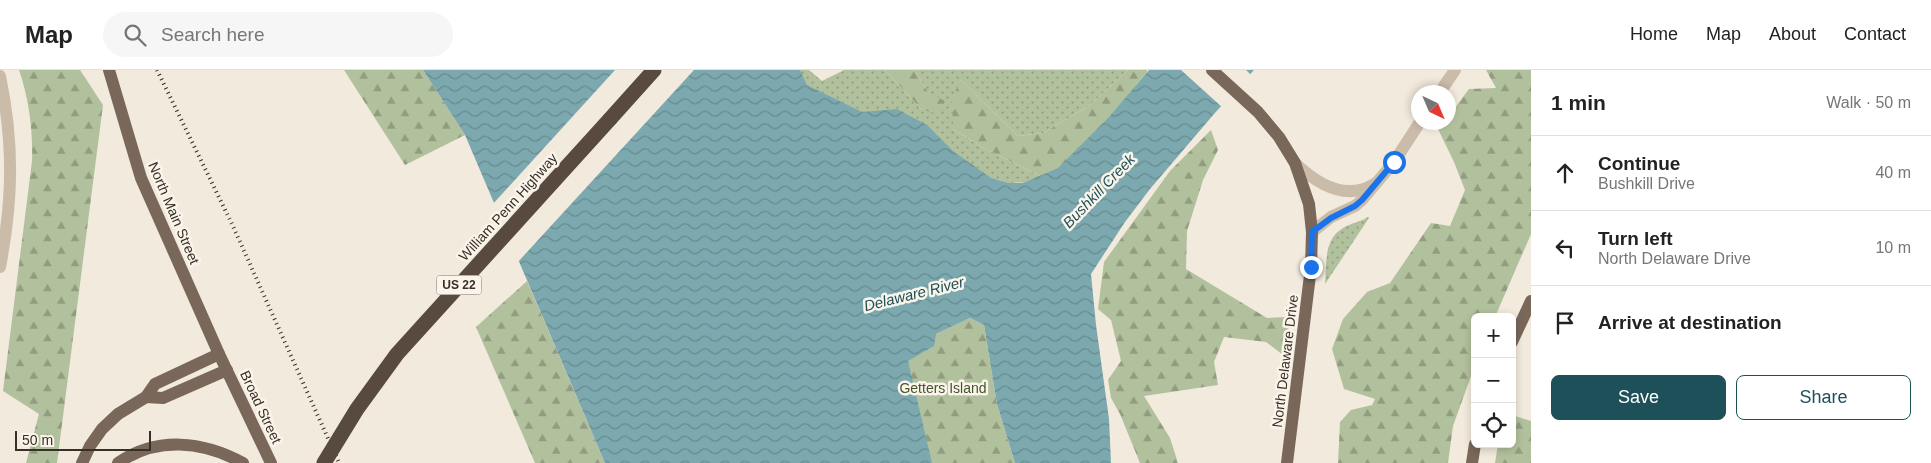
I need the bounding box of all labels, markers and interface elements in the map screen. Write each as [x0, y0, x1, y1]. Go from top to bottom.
search box [103, 12, 453, 57]
text: Map [25, 21, 73, 48]
icon: search [121, 21, 149, 49]
text: Search here [161, 24, 265, 45]
text: Home [1630, 24, 1678, 44]
text: Map [1706, 24, 1741, 44]
text: About [1769, 24, 1816, 44]
text: Contact [1844, 24, 1906, 44]
north arrow [1411, 85, 1456, 130]
text: 1 min [1551, 91, 1606, 114]
text: Walk · 50 m [1826, 94, 1911, 111]
water label: Bushkill Creek [1059, 149, 1139, 231]
street label: William Penn Highway [455, 150, 561, 264]
route start [1383, 151, 1406, 174]
text: Continue [1598, 153, 1680, 174]
street label: North Main Street [145, 159, 203, 267]
icon: ahead [1551, 159, 1579, 187]
text: 40 m [1875, 164, 1911, 181]
text: Bushkill Drive [1598, 175, 1695, 192]
text: Turn left [1598, 228, 1673, 249]
icon: left [1551, 234, 1579, 262]
text: 10 m [1875, 239, 1911, 256]
text: North Delaware Drive [1598, 250, 1751, 267]
route end [1300, 256, 1323, 279]
water label: Delaware River [862, 273, 967, 314]
road number: US 22 [436, 276, 482, 294]
street label: North Delaware Drive [1269, 293, 1301, 428]
icon: arrive [1551, 309, 1579, 337]
text: Arrive at destination [1598, 312, 1782, 333]
map controls [1471, 313, 1516, 448]
button: + [1471, 313, 1516, 358]
button: − [1471, 358, 1516, 403]
street label: Broad Street [237, 368, 285, 446]
button: Save [1551, 375, 1726, 420]
button: Share [1736, 375, 1911, 420]
park label: Getters Island [899, 380, 987, 396]
button: locate [1471, 403, 1516, 448]
scale bar [15, 428, 151, 451]
text: 50 m [22, 432, 53, 448]

